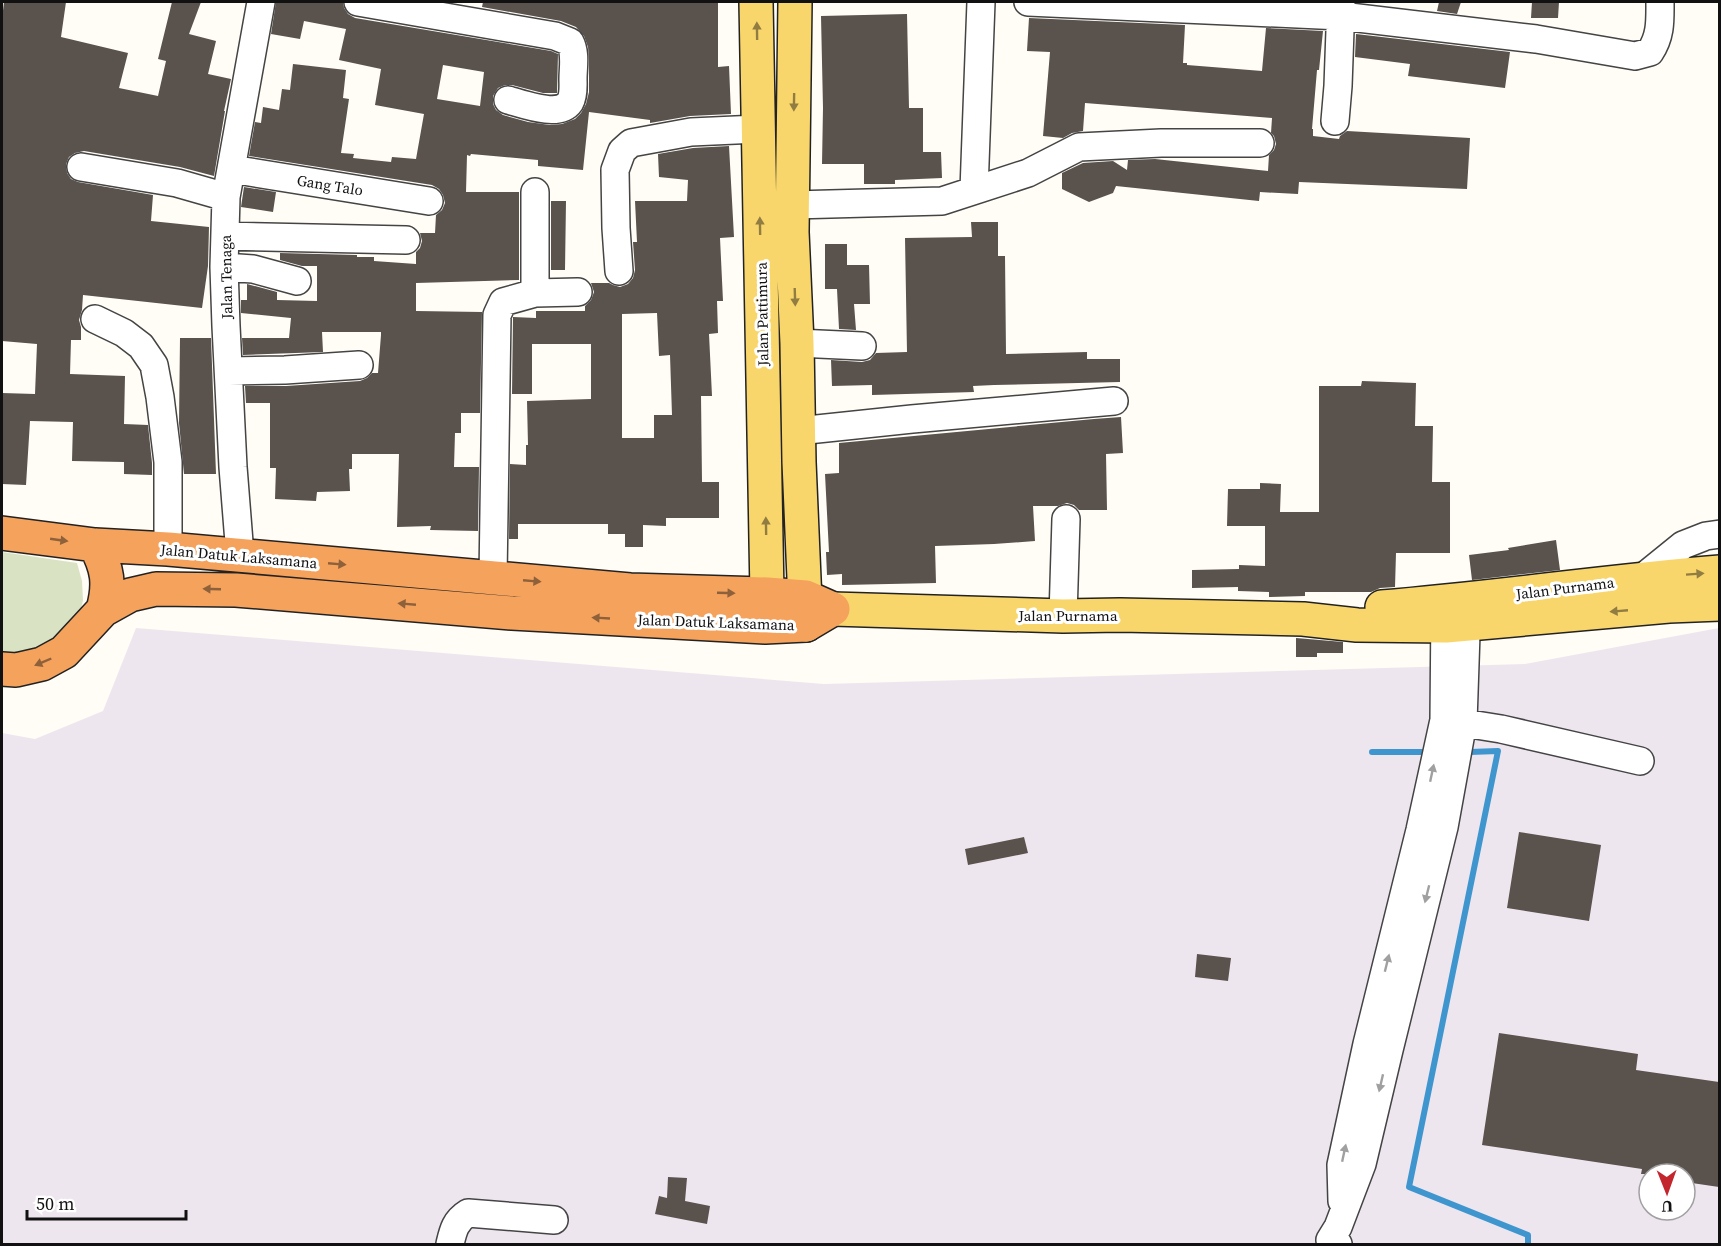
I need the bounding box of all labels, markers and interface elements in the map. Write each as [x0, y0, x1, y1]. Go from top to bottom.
one-way arrow [752, 22, 762, 41]
one-way arrow [789, 92, 799, 111]
street label: Gang Talo [295, 169, 365, 201]
one-way arrow [755, 217, 765, 236]
street label: Jalan Tenaga [215, 234, 237, 320]
street label: Jalan Pattimura [751, 261, 773, 367]
one-way arrow [791, 287, 800, 306]
one-way arrow [761, 517, 771, 536]
one-way arrow [50, 536, 69, 545]
street label: Jalan Datuk Laksamana [159, 539, 319, 573]
one-way arrow [328, 559, 347, 569]
one-way arrow [1686, 569, 1705, 579]
street label: Jalan Purnama [1514, 571, 1616, 605]
one-way arrow [522, 576, 541, 586]
one-way arrow [203, 584, 222, 594]
one-way arrow [717, 588, 736, 597]
one-way arrow [397, 599, 416, 609]
street label: Jalan Purnama [1017, 605, 1118, 626]
one-way arrow [1610, 606, 1629, 616]
street label: Jalan Datuk Laksamana [636, 609, 795, 635]
one-way arrow [592, 613, 611, 622]
one-way arrow [33, 657, 51, 667]
one-way arrow [1428, 764, 1437, 783]
one-way arrow [1422, 885, 1432, 903]
one-way arrow [1383, 954, 1393, 972]
one-way arrow [1376, 1074, 1385, 1093]
one-way arrow [1340, 1144, 1349, 1163]
north arrow [1637, 1162, 1697, 1222]
scale bar [27, 1183, 186, 1221]
text: 50 m [36, 1191, 74, 1216]
text: U [1661, 1196, 1673, 1218]

